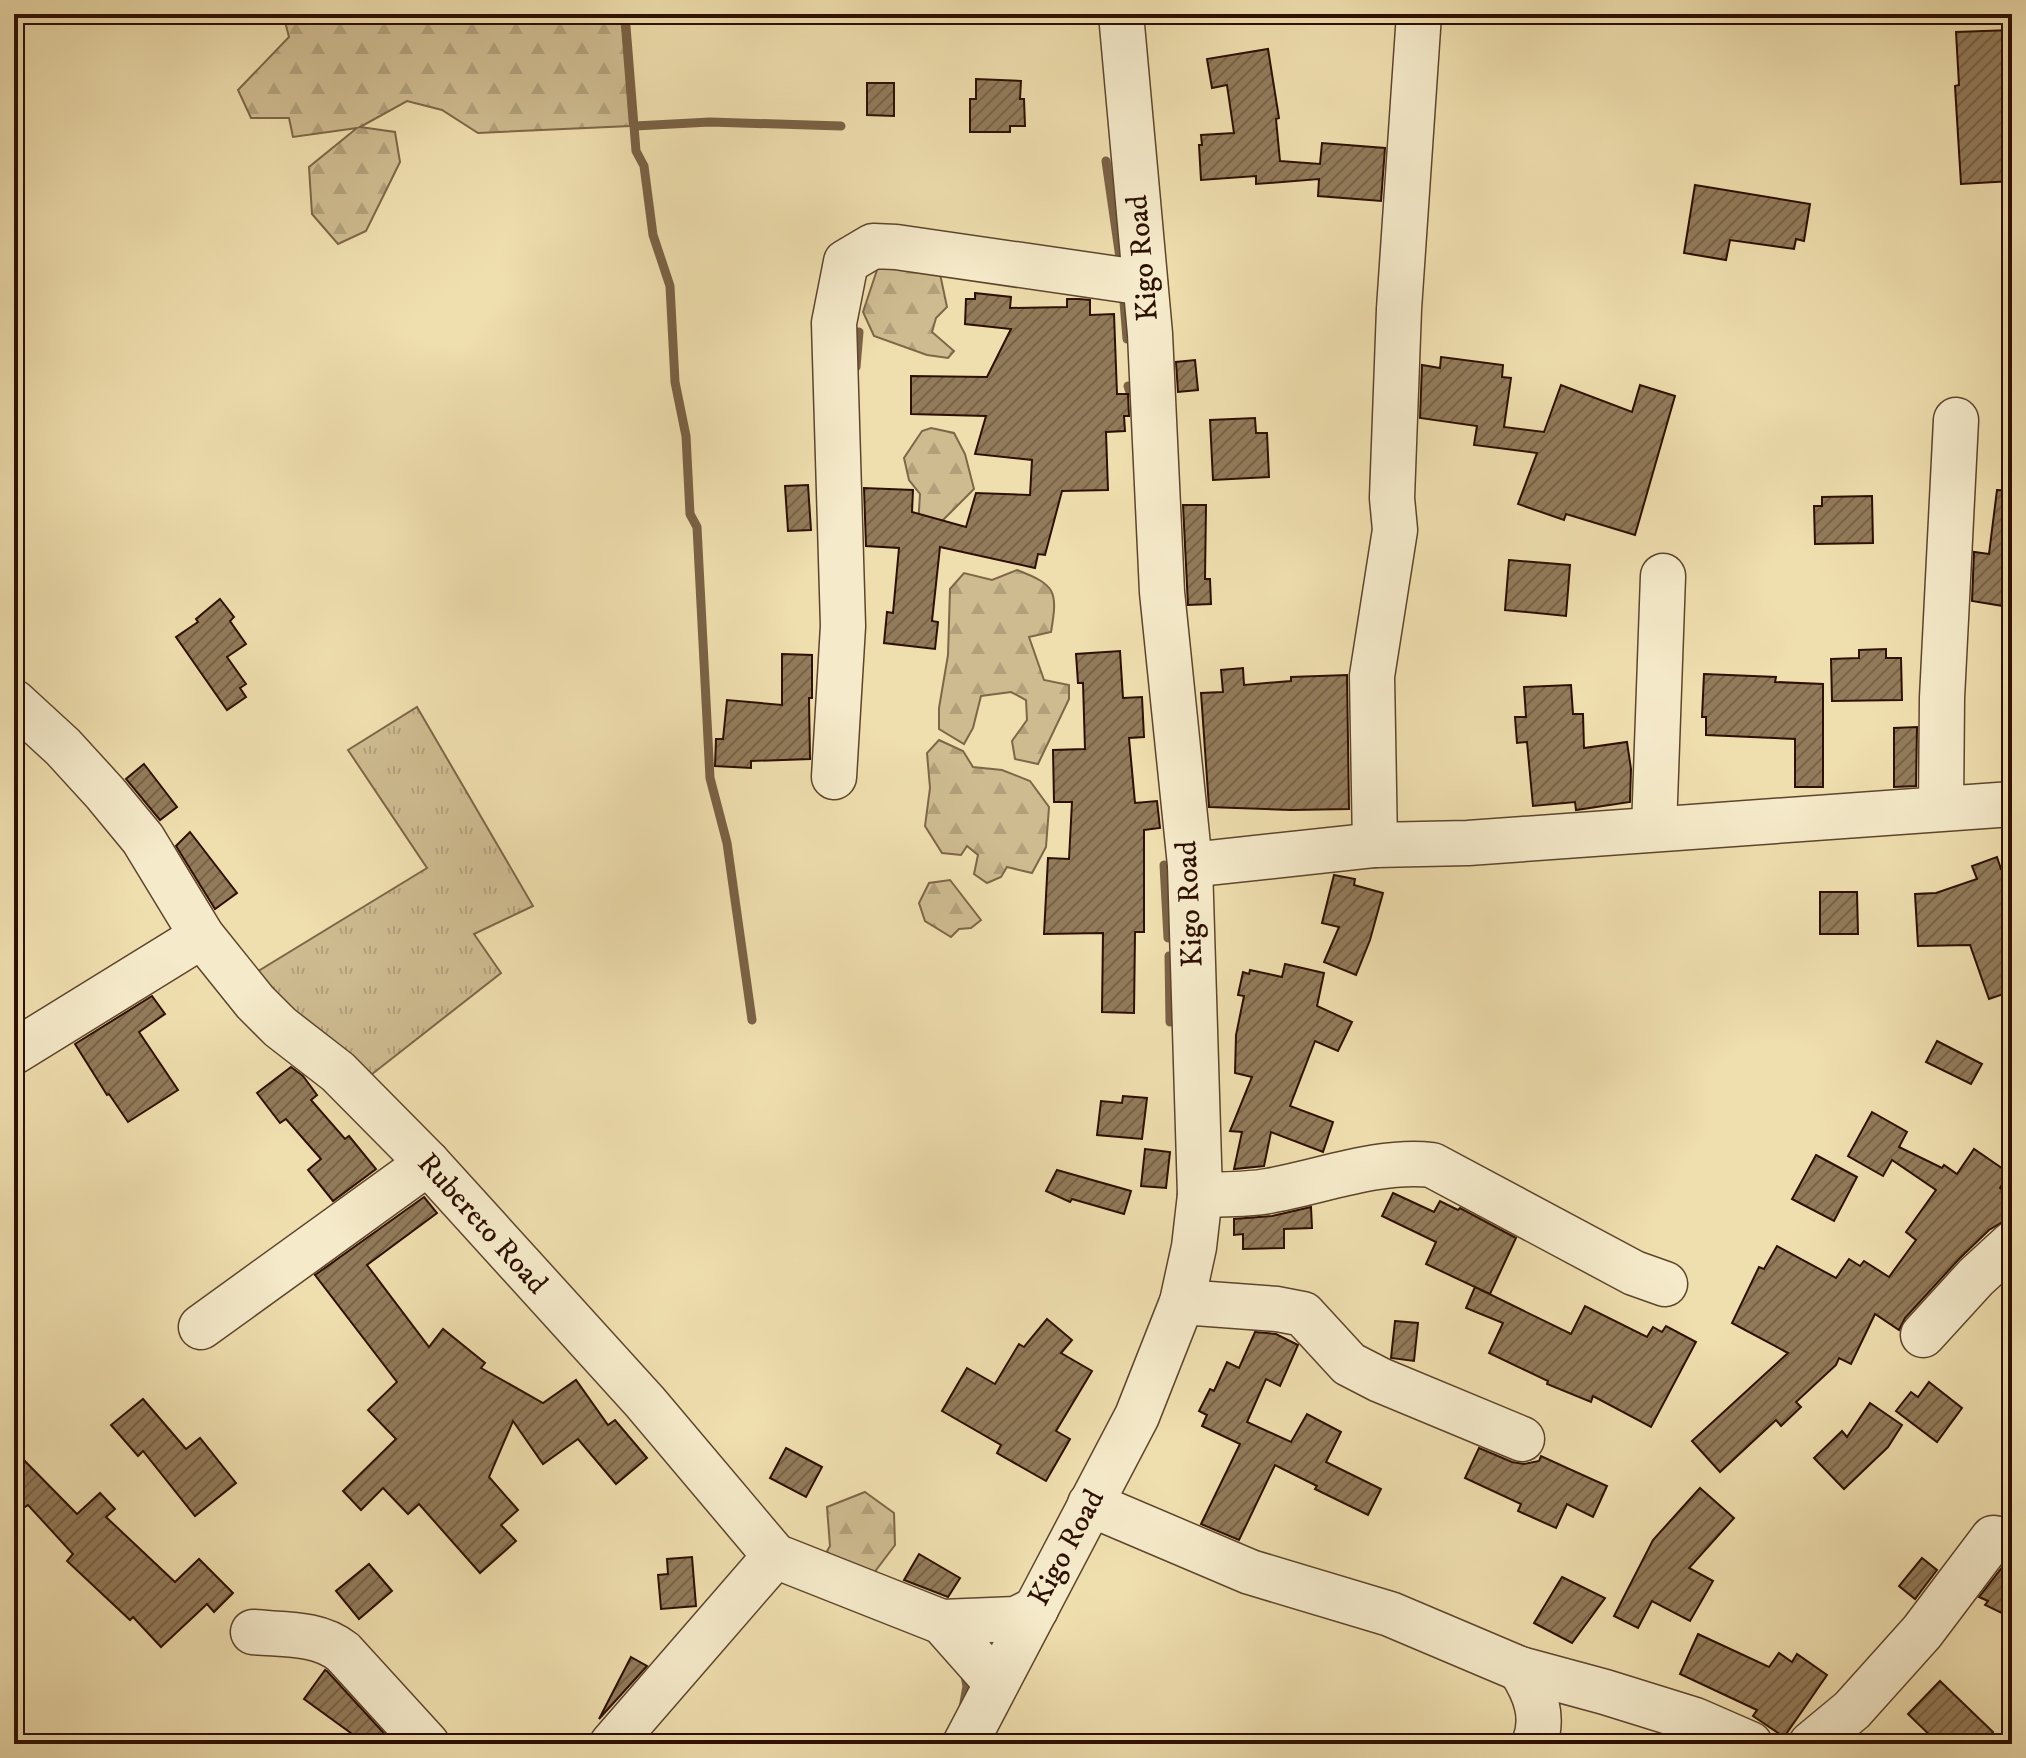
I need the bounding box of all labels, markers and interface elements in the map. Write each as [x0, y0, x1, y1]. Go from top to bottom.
street label: Kigo Road [1119, 193, 1167, 323]
street label: Kigo Road [1168, 840, 1212, 968]
street label: Rubereto Road [409, 1146, 555, 1302]
street label: Kigo Road [1021, 1483, 1113, 1613]

